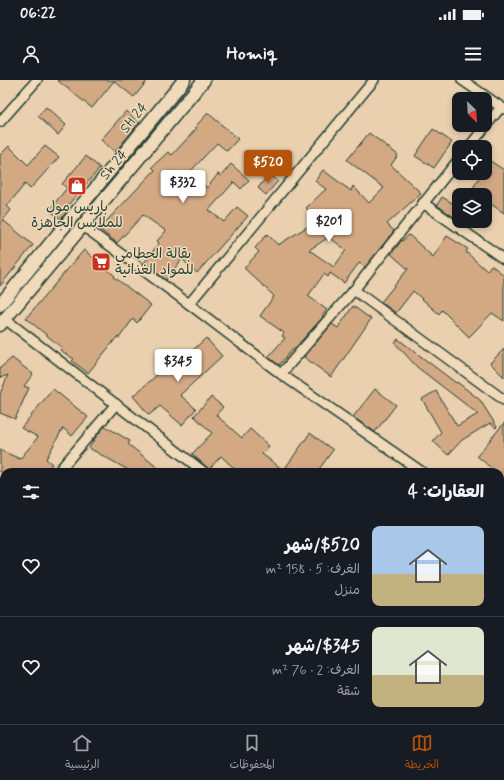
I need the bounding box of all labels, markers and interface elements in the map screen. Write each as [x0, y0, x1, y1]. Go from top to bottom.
text: 06:22 [20, 4, 56, 24]
text: Homiq [226, 42, 278, 66]
icon: person [20, 43, 42, 65]
icon: menu [462, 43, 484, 65]
north arrow [452, 92, 492, 132]
map controls [452, 92, 492, 228]
street label: SH 24 [116, 98, 152, 137]
button: locate [452, 140, 492, 180]
street label: Sh 24 [96, 146, 132, 184]
pin: $520 [244, 150, 292, 184]
text: $520 [253, 154, 283, 171]
pin: $332 [159, 170, 207, 204]
text: $332 [170, 174, 196, 191]
shop icon: باريس مول للملابس الجاهزة [66, 175, 88, 197]
button: layers [452, 188, 492, 228]
place label: باريس مول للملابس الجاهزة [31, 198, 123, 232]
pin: $201 [305, 209, 353, 243]
text: $201 [316, 213, 342, 230]
place label: بقالة الحطامي للمواد الغذائية [115, 245, 194, 279]
supermarket icon: بقالة الحطامي للمواد الغذائية [90, 251, 112, 273]
pin: $345 [154, 349, 202, 383]
text: $345 [164, 353, 192, 370]
icon: filters [20, 481, 42, 503]
text: العقارات: 4 [408, 481, 484, 503]
text: $520/شهر [285, 534, 360, 556]
icon: home [404, 542, 452, 590]
icon: heart [20, 555, 42, 577]
text: الغرف: 5 · 158 m² [266, 561, 360, 578]
text: منزل [334, 582, 360, 599]
text: $345/شهر [287, 635, 360, 657]
icon: home [404, 643, 452, 691]
icon: heart [20, 656, 42, 678]
text: الغرف: 2 · 76 m² [272, 662, 360, 679]
text: شقة [337, 683, 360, 700]
tab: الرئيسية [65, 732, 100, 774]
tab: المحفوظات [229, 732, 275, 774]
tab: الخريطة [405, 732, 439, 774]

